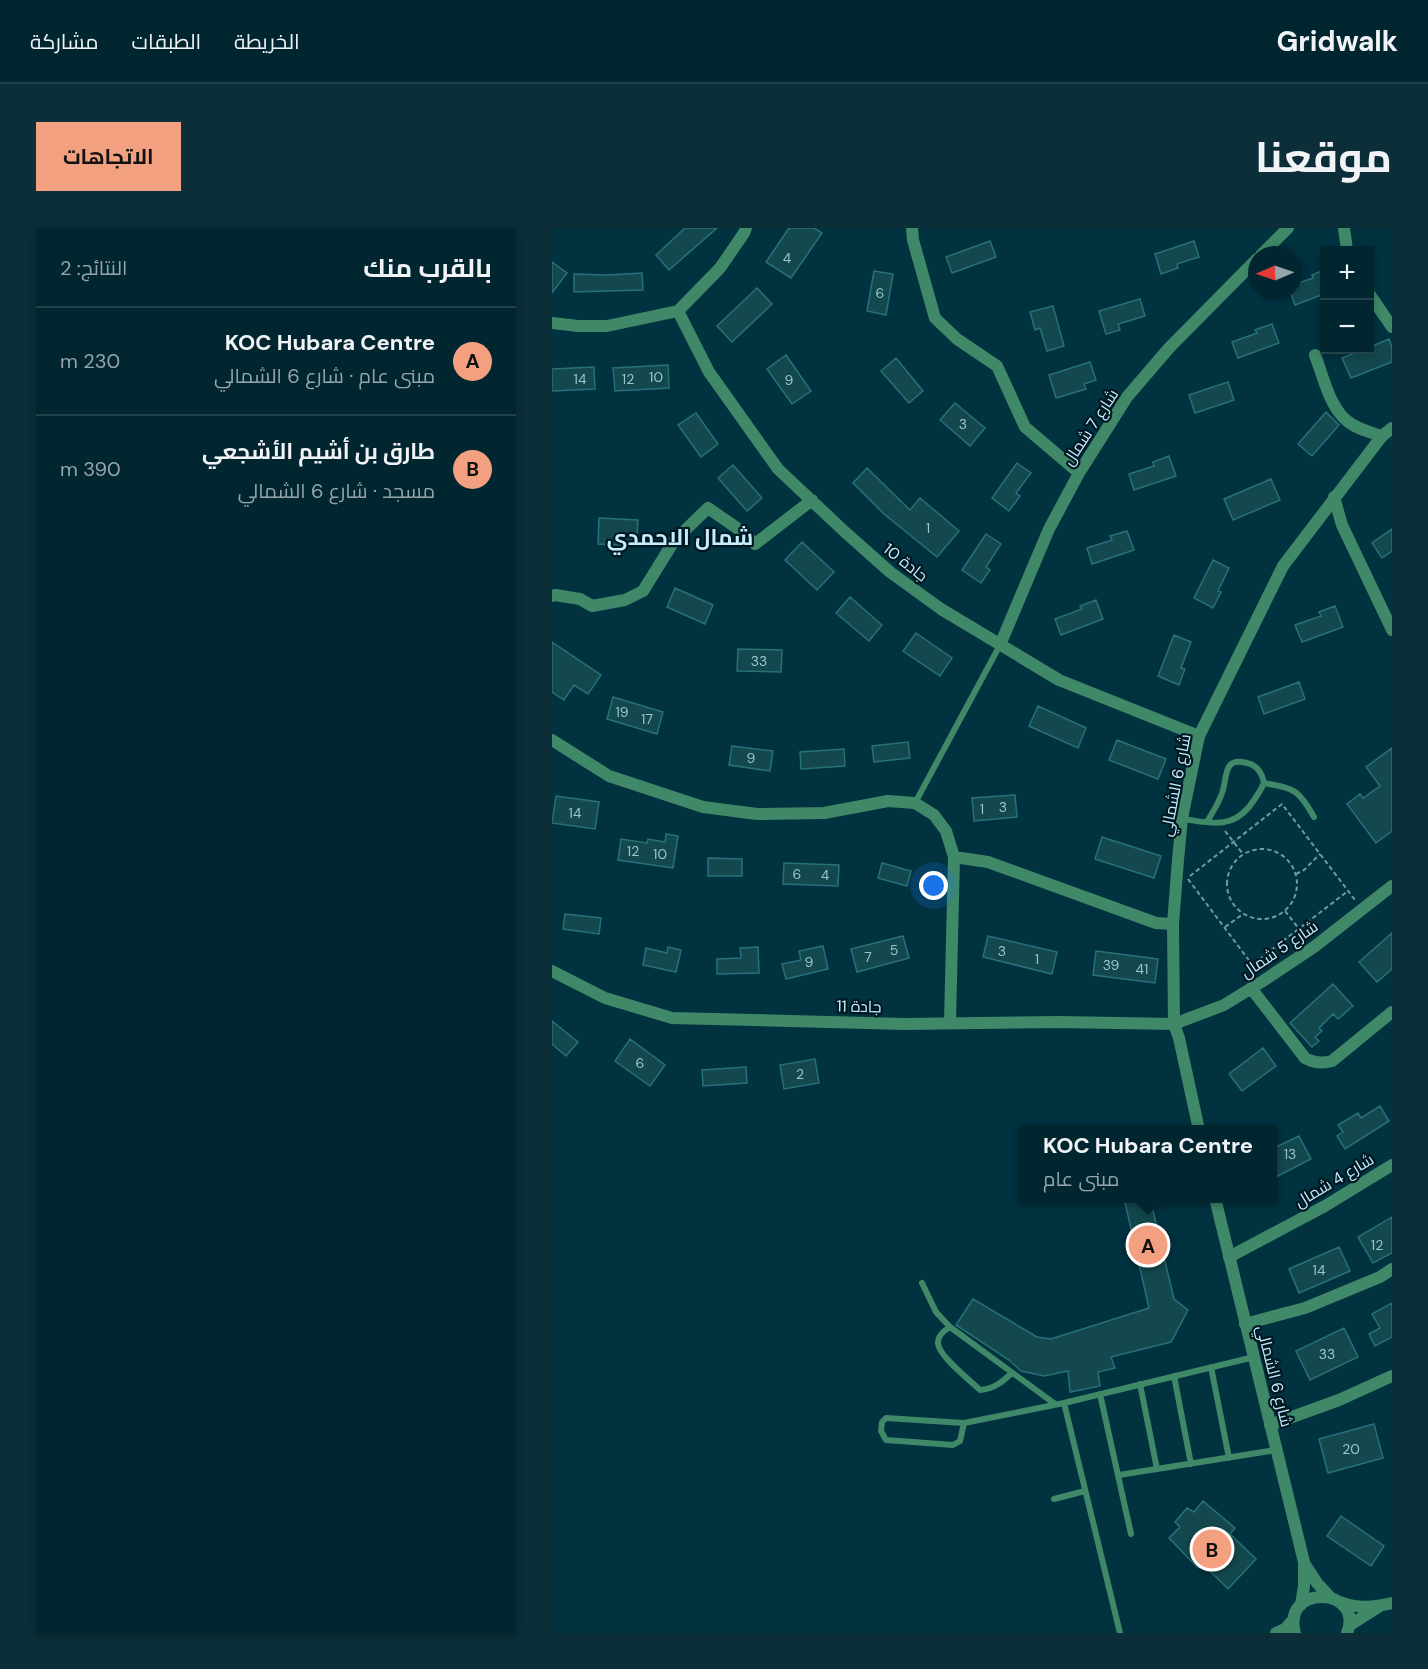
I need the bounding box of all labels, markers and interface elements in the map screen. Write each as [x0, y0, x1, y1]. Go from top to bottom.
text: Gridwalk [1276, 23, 1398, 60]
text: مشاركة [30, 28, 99, 56]
text: الطبقات [132, 28, 201, 56]
text: الخريطة [234, 28, 300, 56]
button: الاتجاهات [36, 122, 181, 191]
text: موقعنا [1255, 130, 1392, 185]
north arrow [1248, 246, 1302, 300]
map controls [1320, 246, 1374, 354]
button: + [1320, 246, 1374, 300]
house number: 4 [783, 249, 792, 267]
text: بالقرب منك [363, 251, 492, 285]
text: النتائج: 2 [60, 255, 127, 281]
house number: 6 [876, 284, 884, 302]
button: − [1320, 300, 1374, 354]
text: KOC Hubara Centre [225, 328, 435, 357]
text: 230 m [60, 348, 120, 374]
text: A [465, 348, 480, 374]
text: مبنى عام · شارع 6 الشمالي [214, 363, 435, 389]
house number: 10 [649, 368, 663, 386]
house number: 14 [574, 370, 587, 388]
house number: 12 [622, 370, 634, 388]
house number: 9 [785, 371, 794, 389]
street label: شارع 7 شمال [1058, 385, 1124, 470]
house number: 3 [959, 415, 967, 433]
text: طارق بن أشيم الأشجعي [202, 437, 435, 466]
text: 390 m [60, 456, 121, 482]
text: B [466, 456, 479, 482]
text: مسجد · شارع 6 الشمالي [238, 478, 435, 504]
house number: 1 [926, 519, 930, 537]
district label: شمال الاحمدي [607, 523, 753, 555]
street label: جادة 10 [879, 538, 932, 586]
house number: 33 [751, 652, 767, 670]
house number: 19 [615, 703, 629, 721]
house number: 17 [641, 710, 653, 728]
street label: شارع 6 الشمالي [1155, 732, 1199, 839]
house number: 9 [747, 749, 756, 767]
house number: 3 [999, 798, 1007, 816]
house number: 1 [980, 800, 984, 818]
house number: 14 [569, 804, 582, 822]
house number: 12 [627, 842, 639, 860]
house number: 10 [653, 845, 667, 863]
house number: 6 [793, 865, 801, 883]
house number: 4 [821, 866, 830, 884]
your location [919, 871, 948, 900]
street label: شارع 5 شمال [1237, 916, 1322, 984]
house number: 5 [890, 941, 898, 959]
house number: 3 [998, 942, 1006, 960]
house number: 7 [864, 948, 872, 966]
house number: 1 [1035, 950, 1039, 968]
house number: 9 [805, 953, 814, 971]
house number: 39 [1103, 956, 1120, 974]
house number: 41 [1136, 960, 1148, 978]
street label: جادة 11 [836, 996, 882, 1017]
house number: 6 [636, 1054, 644, 1072]
house number: 2 [796, 1065, 804, 1083]
popup [1019, 1125, 1277, 1203]
text: KOC Hubara Centre [1043, 1131, 1253, 1160]
house number: 13 [1284, 1145, 1296, 1163]
street label: شارع 4 شمال [1291, 1149, 1378, 1213]
text: مبنى عام [1043, 1166, 1119, 1192]
pin: A [1128, 1222, 1168, 1268]
house number: 12 [1371, 1236, 1383, 1254]
house number: 14 [1313, 1261, 1326, 1279]
street label: شارع 6 الشمالي [1249, 1323, 1297, 1430]
house number: 33 [1319, 1345, 1335, 1363]
house number: 20 [1342, 1440, 1360, 1458]
pin: B [1192, 1526, 1232, 1572]

